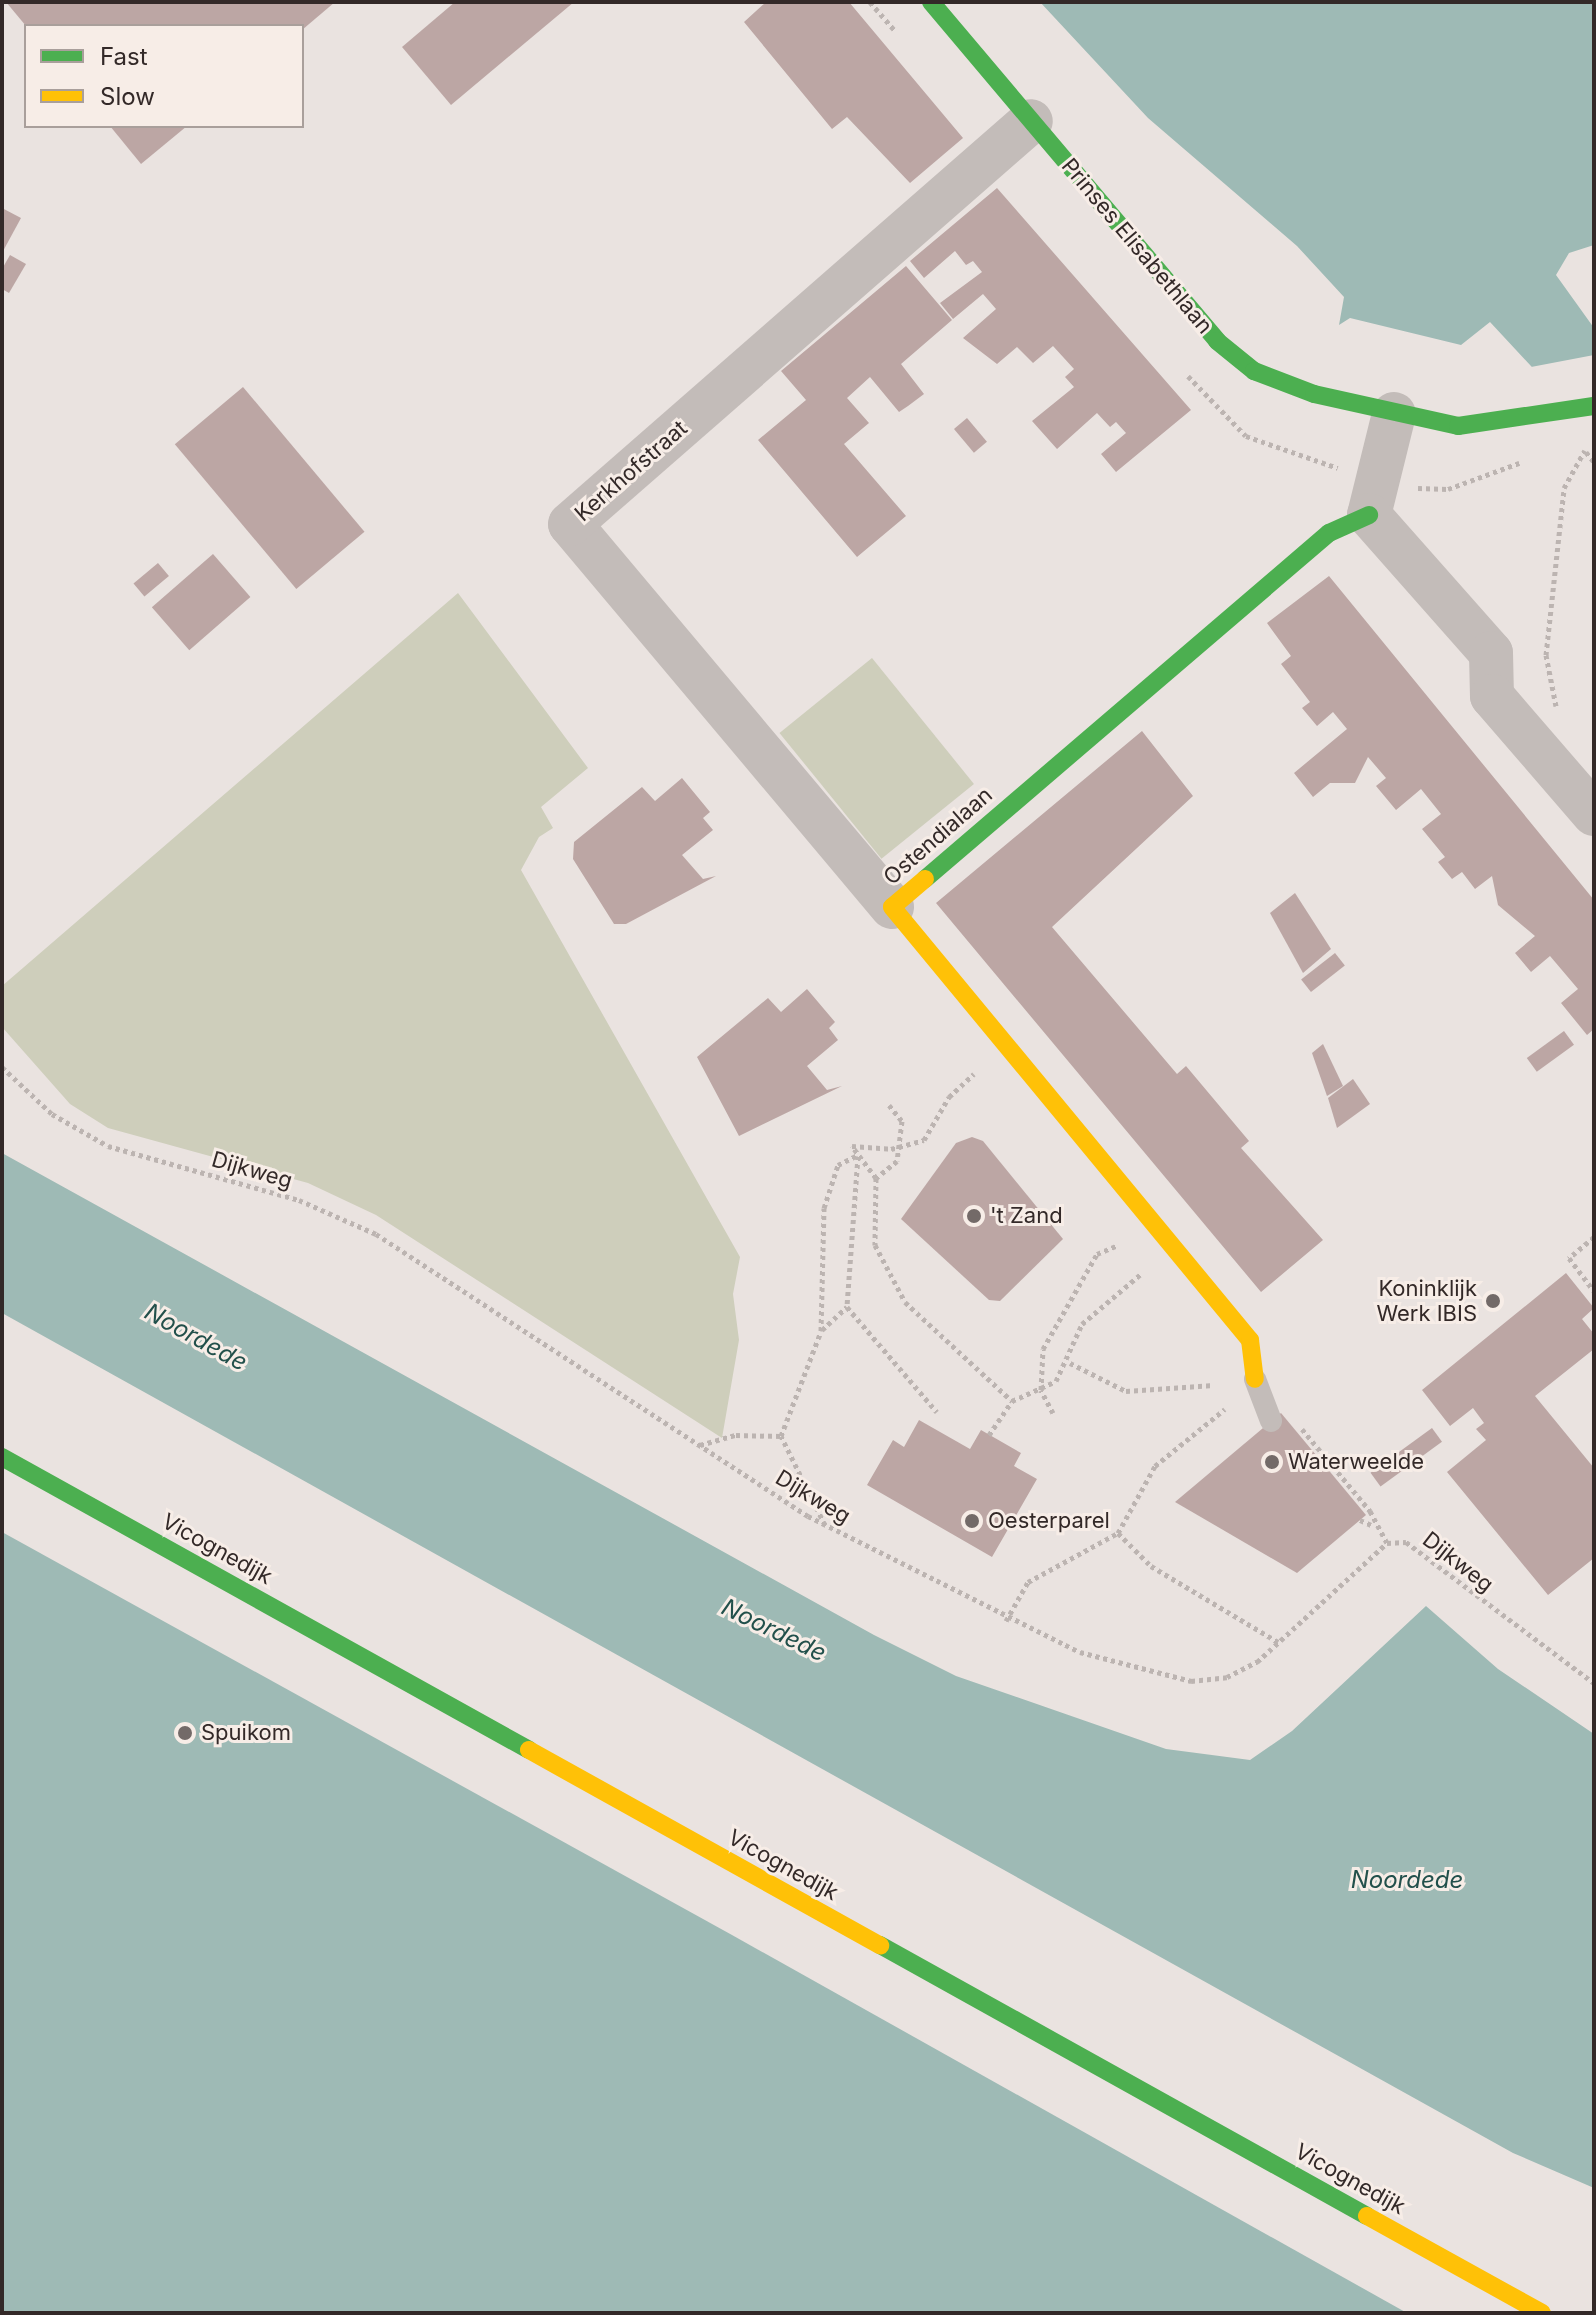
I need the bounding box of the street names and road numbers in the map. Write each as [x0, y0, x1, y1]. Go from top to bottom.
street label: Prinses Elisabethlaan [1056, 153, 1218, 339]
street label: Kerkhofstraat [569, 415, 693, 527]
street label: Ostendialaan [878, 782, 998, 890]
street label: Dijkweg [209, 1146, 295, 1194]
street label: Dijkweg [771, 1464, 855, 1530]
street label: Vicognedijk [157, 1508, 277, 1590]
street label: Dijkweg [1417, 1526, 1499, 1598]
street label: Vicognedijk [723, 1824, 843, 1906]
street label: Vicognedijk [1290, 2138, 1410, 2220]

